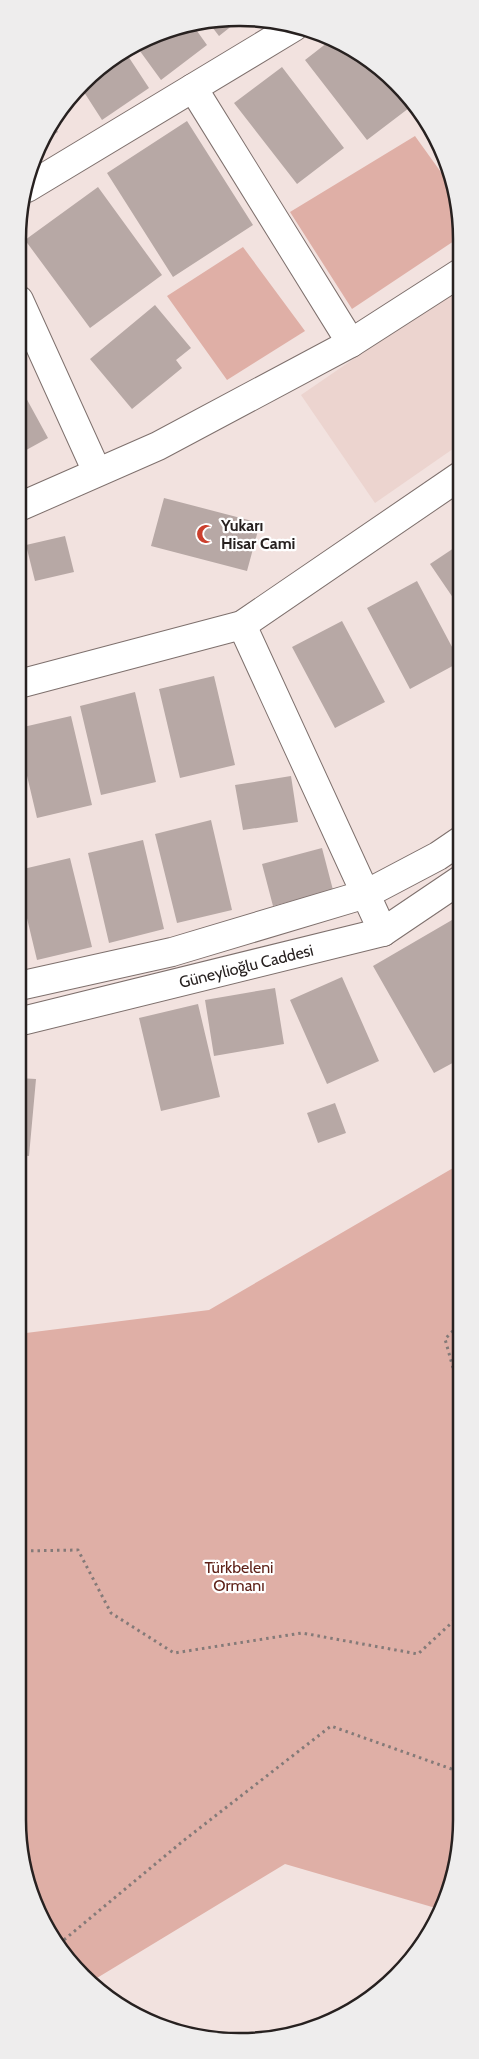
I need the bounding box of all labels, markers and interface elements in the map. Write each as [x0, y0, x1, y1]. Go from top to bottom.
place label: Yukarı Hisar Cami [220, 516, 295, 553]
mosque icon: Yukarı Hisar Cami [195, 523, 217, 545]
street label: Güneylioğlu Caddesi [177, 940, 315, 991]
park label: Türkbeleni Ormanı [204, 1558, 274, 1595]

